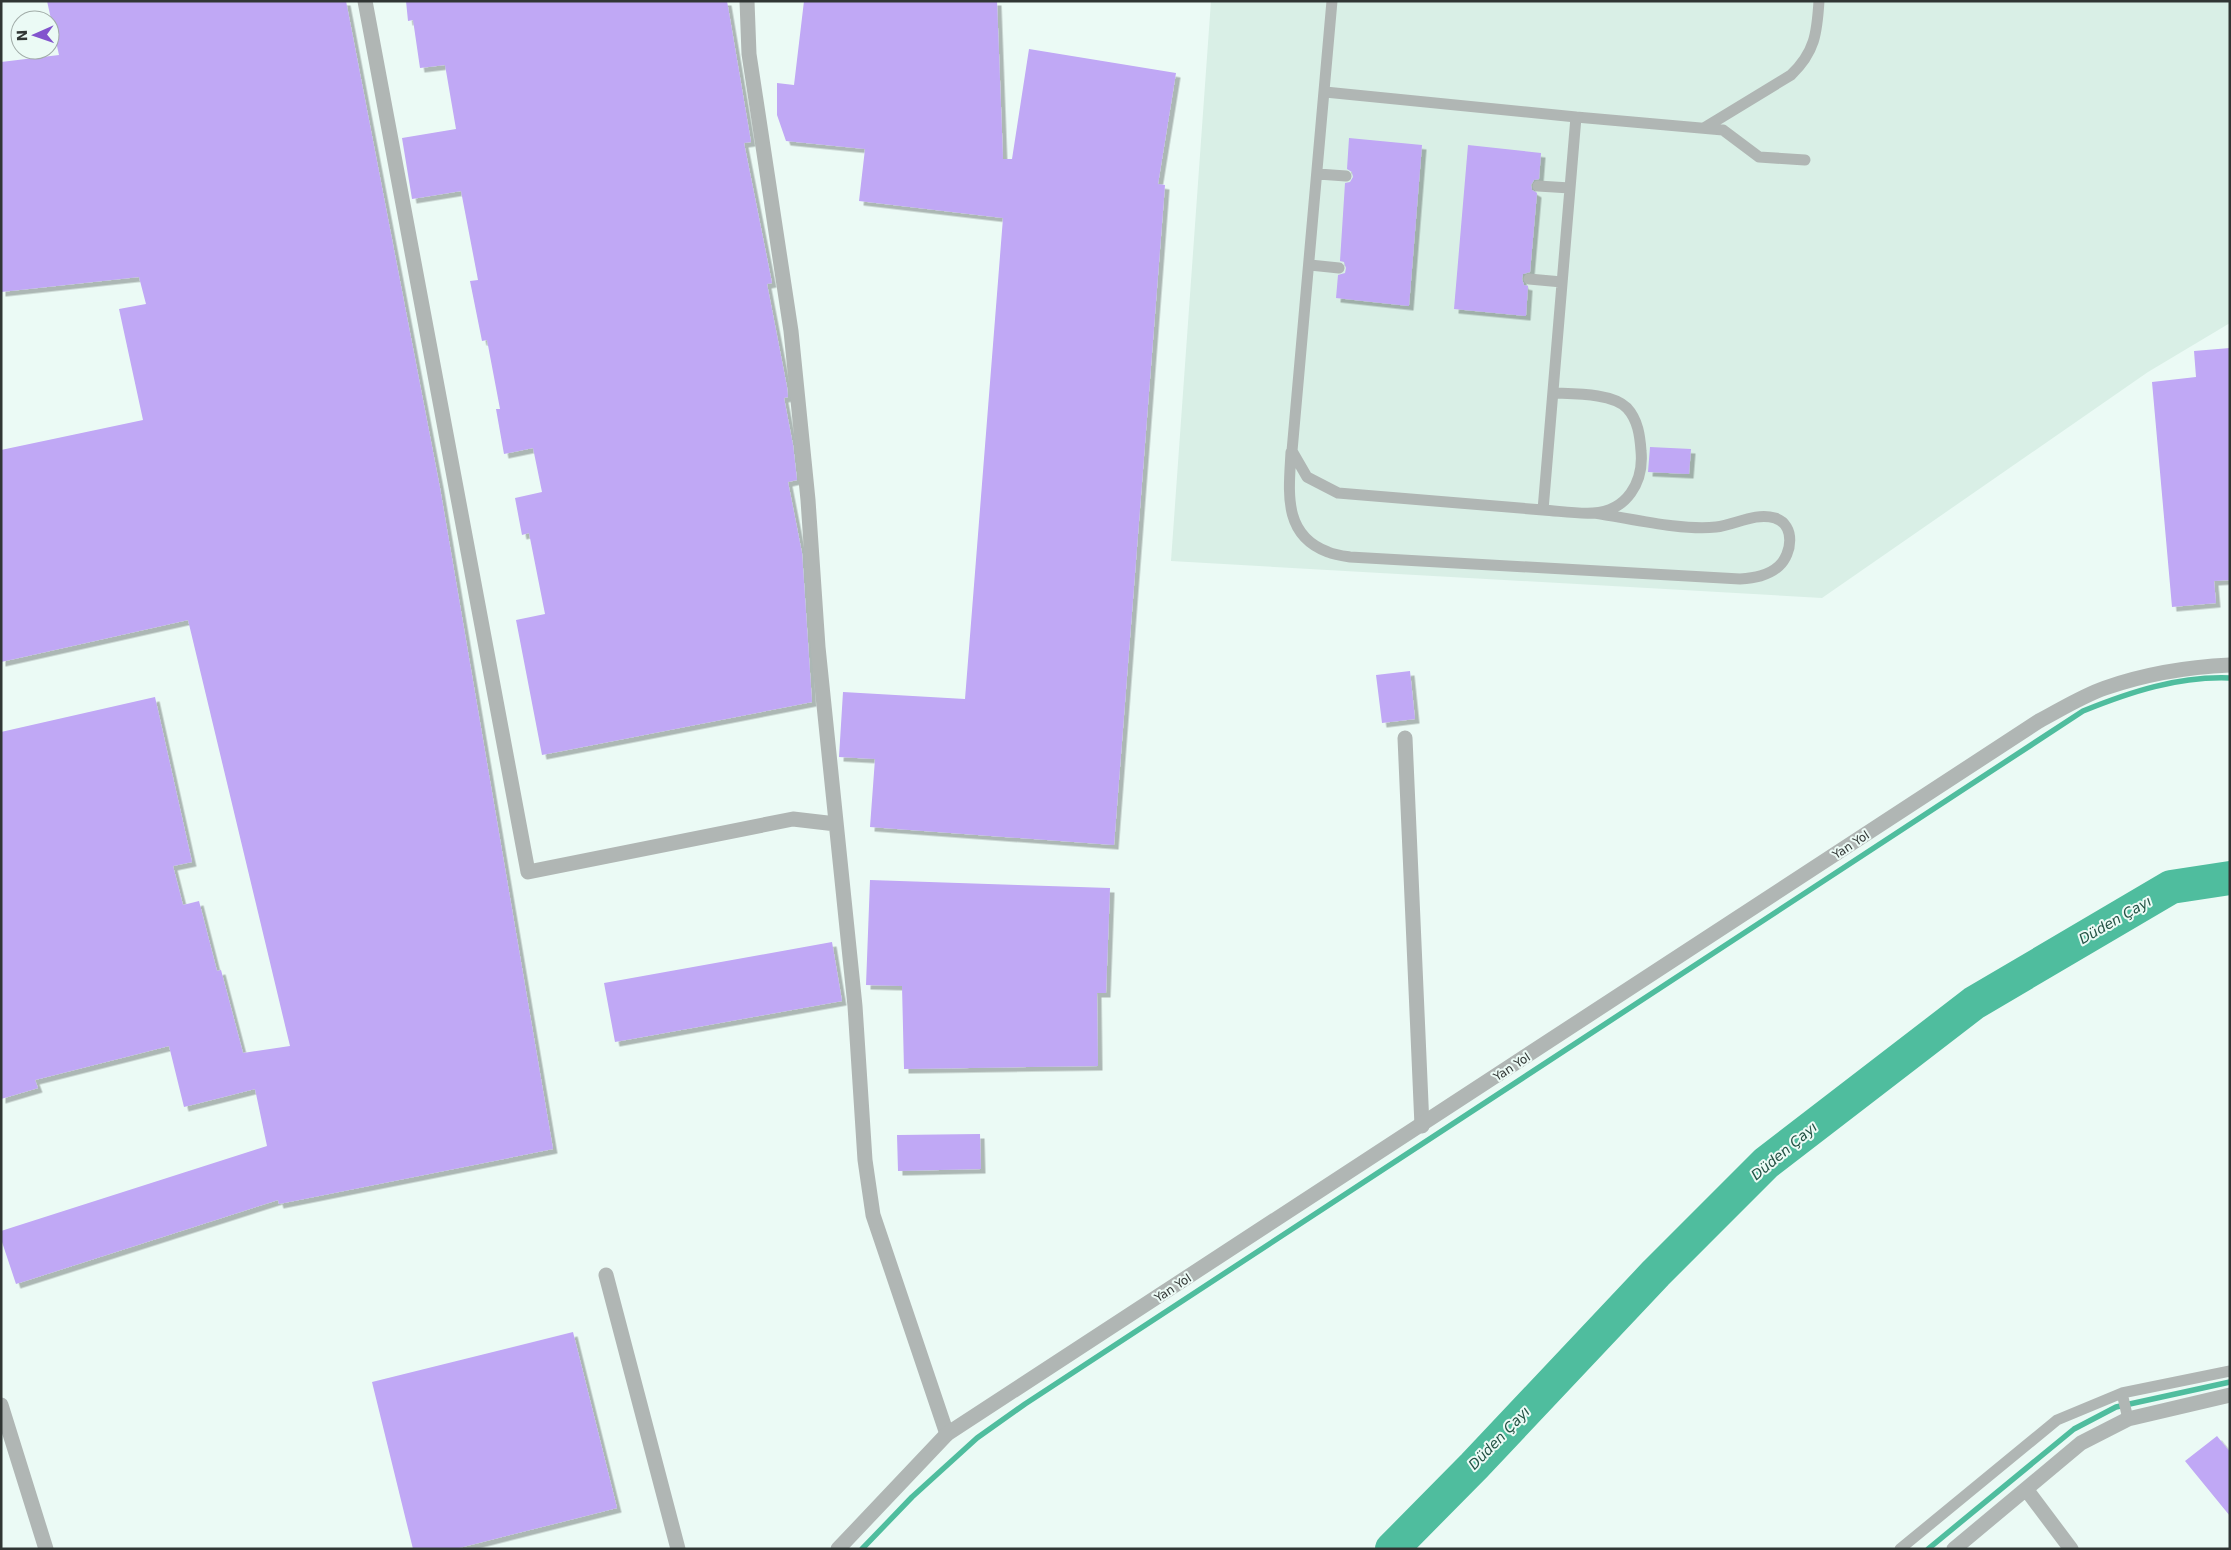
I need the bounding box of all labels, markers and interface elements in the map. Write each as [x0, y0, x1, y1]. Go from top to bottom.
north arrow [10, 10, 60, 60]
text: N [14, 29, 30, 42]
street label: Yan Yol [1829, 828, 1872, 863]
water label: Düden Çayı [2076, 893, 2154, 947]
street label: Yan Yol [1490, 1050, 1533, 1085]
water label: Düden Çayı [1748, 1119, 1820, 1183]
street label: Yan Yol [1151, 1271, 1194, 1306]
water label: Düden Çayı [1465, 1403, 1533, 1473]

